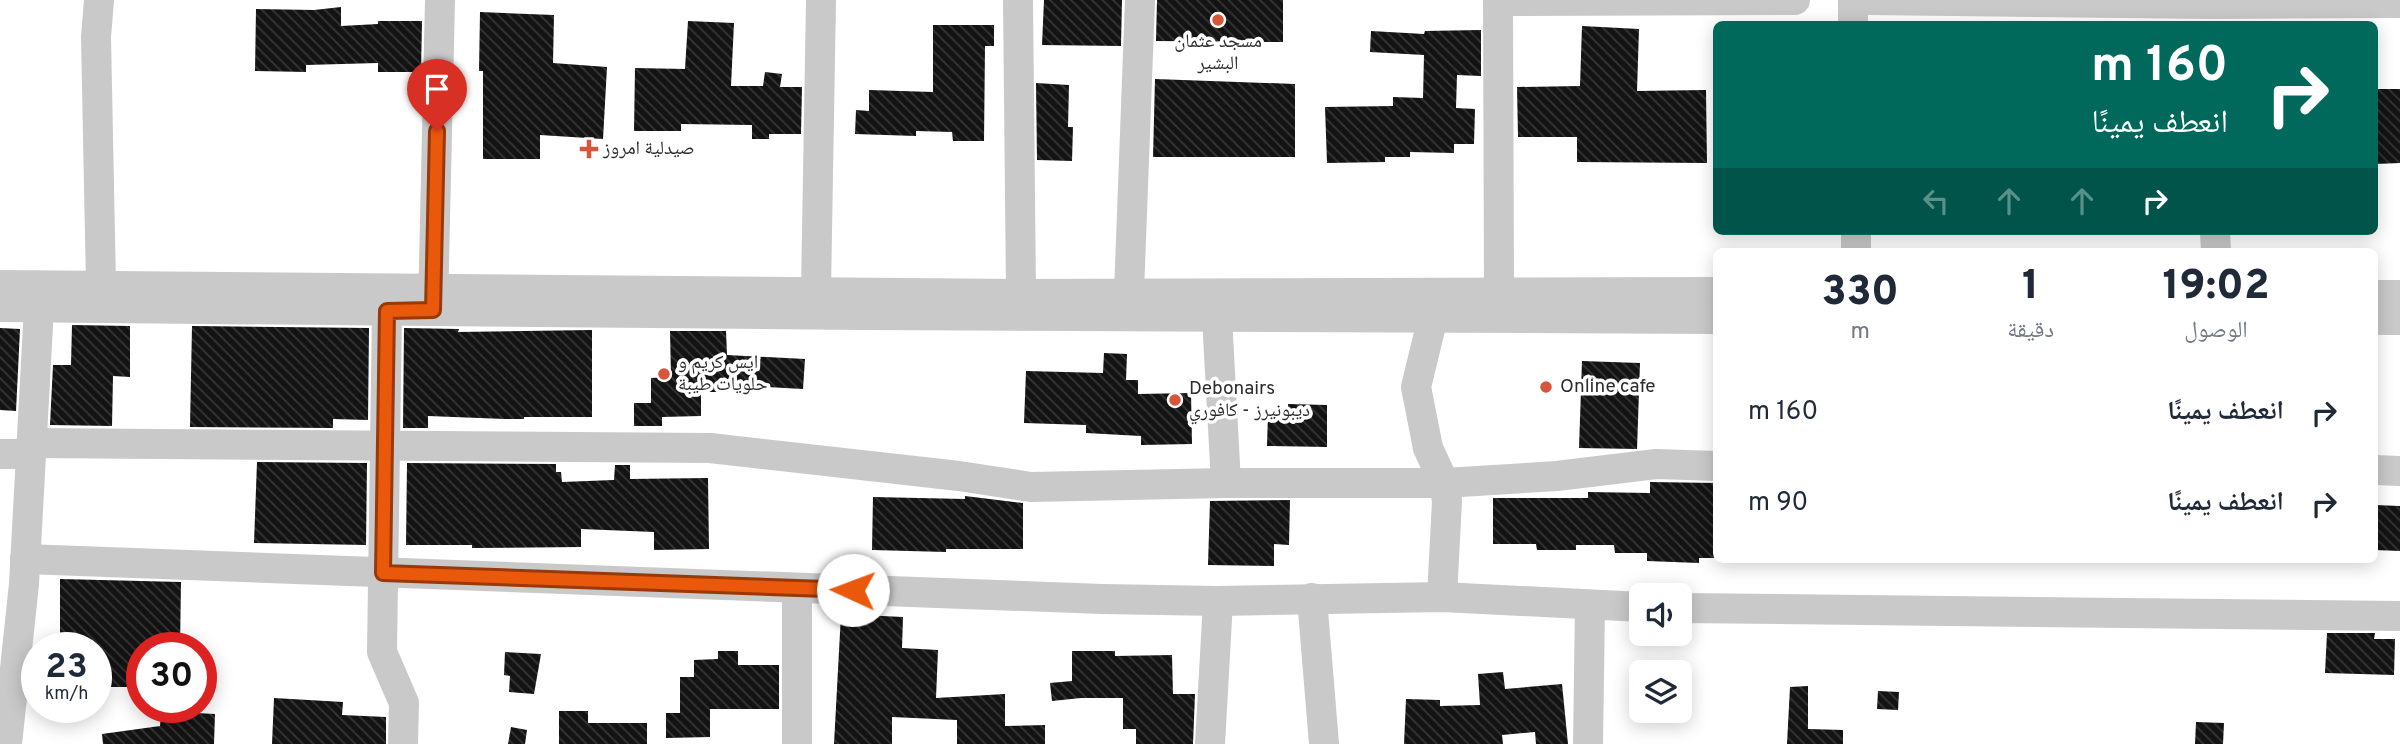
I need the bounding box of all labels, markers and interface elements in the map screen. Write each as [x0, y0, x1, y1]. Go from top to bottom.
marker: مسجد عثمان البشير [1210, 12, 1226, 28]
place label: مسجد عثمان البشير [1174, 30, 1262, 76]
text: 160 m [2091, 37, 2228, 99]
icon: right [2252, 49, 2343, 140]
pin [407, 59, 467, 131]
icon: arrive [418, 70, 456, 108]
text: انعطف يمينًا [2091, 104, 2228, 144]
place label: صيدلية امروز [602, 137, 695, 161]
marker: صيدلية امروز [581, 141, 597, 157]
icon: left [1917, 182, 1955, 220]
icon: ahead [1990, 182, 2028, 220]
icon: ahead [2063, 182, 2101, 220]
icon: right [2136, 182, 2174, 220]
text: 1 [2022, 261, 2039, 314]
text: 19:02 [2162, 261, 2270, 314]
text: 330 [1821, 267, 1899, 320]
text: دقيقة [2007, 317, 2054, 346]
text: الوصول [2184, 317, 2248, 346]
text: m [1850, 318, 1870, 347]
place label: ايس كريم و حلويات طيبة [678, 351, 768, 397]
marker: ايس كريم و حلويات طيبة [656, 366, 672, 382]
place label: Online cafe [1560, 375, 1656, 399]
place label: Debonairs ديبونيرز - كافوري [1189, 377, 1310, 425]
marker: Online cafe [1538, 379, 1554, 395]
marker: Debonairs ديبونيرز - كافوري [1167, 392, 1183, 408]
icon: right [2305, 394, 2343, 432]
text: 160 m [1748, 396, 1818, 429]
text: انعطف يمينًا [2167, 396, 2284, 429]
icon: right [2305, 485, 2343, 523]
text: 90 m [1748, 487, 1808, 520]
text: انعطف يمينًا [2167, 487, 2284, 520]
position arrow [816, 553, 890, 627]
map controls [1629, 583, 1692, 723]
button: sound [1629, 583, 1692, 646]
speed limit sign: 30 [126, 632, 217, 723]
text: 23 [45, 646, 88, 690]
button: layers [1629, 660, 1692, 723]
text: km/h [45, 683, 88, 706]

